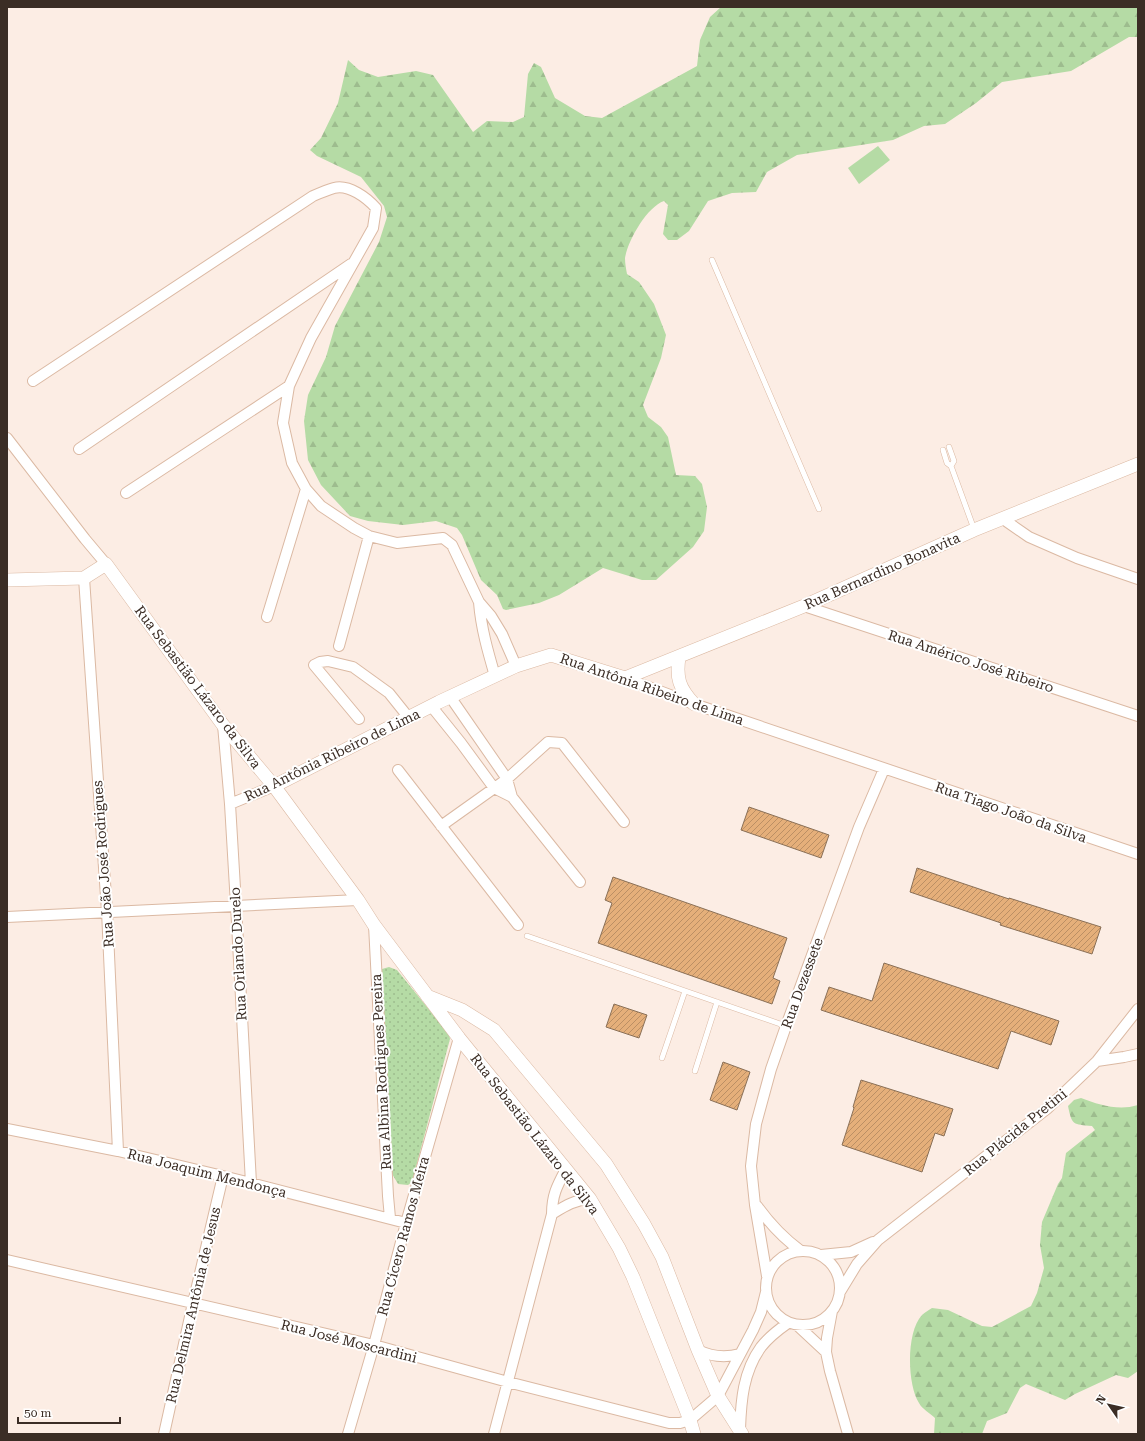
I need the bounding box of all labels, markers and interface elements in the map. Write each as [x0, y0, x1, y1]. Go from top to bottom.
street label: Rua Bernardino Bonavita [802, 529, 963, 613]
street label: Rua Sebastião Lázaro da Silva [132, 603, 265, 772]
street label: Rua Américo José Ribeiro [886, 627, 1056, 695]
street label: Rua Antônia Ribeiro de Lima [558, 650, 746, 728]
street label: Rua Antônia Ribeiro de Lima [242, 705, 423, 805]
street label: Rua Tiago João da Silva [933, 779, 1089, 846]
street label: Rua João José Rodrigues [89, 780, 117, 948]
street label: Rua Orlando Durelo [227, 887, 249, 1021]
street label: Rua Dezessete [778, 935, 826, 1031]
street label: Rua Albina Rodrigues Pereira [368, 973, 394, 1171]
street label: Rua Sebastião Lázaro da Silva [467, 1050, 603, 1218]
street label: Rua Plácida Pretini [960, 1085, 1070, 1178]
street label: Rua Joaquim Mendonça [126, 1145, 289, 1201]
street label: Rua Cícero Ramos Meira [374, 1154, 432, 1318]
street label: Rua Delmira Antônia de Jesus [163, 1205, 223, 1405]
street label: Rua José Moscardini [279, 1316, 419, 1366]
north arrow [1089, 1385, 1129, 1425]
text: N [1093, 1392, 1109, 1407]
scale bar [18, 1399, 120, 1425]
text: 50 m [24, 1406, 51, 1420]

